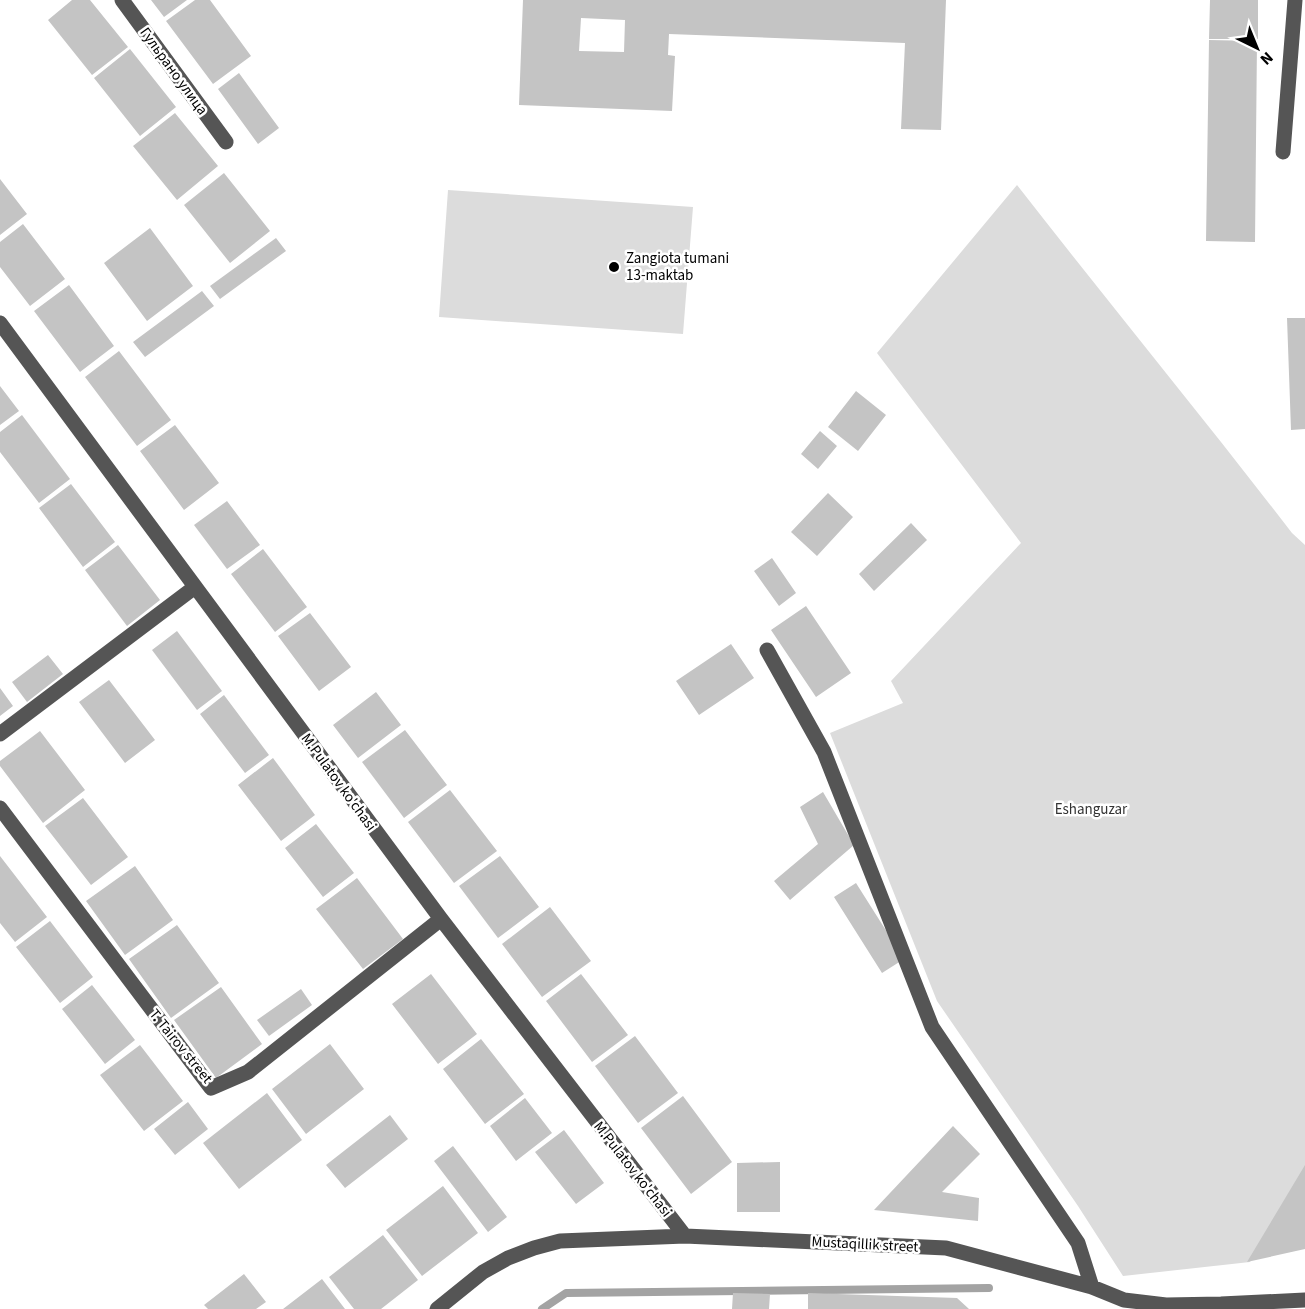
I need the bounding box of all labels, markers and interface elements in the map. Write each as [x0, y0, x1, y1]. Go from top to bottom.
north arrow [1227, 18, 1287, 78]
street label: Гульрано улица [135, 23, 213, 119]
text: N [1255, 47, 1278, 70]
place label: Zangiota tumani 13-maktab [626, 248, 729, 286]
marker: Zangiota tumani 13-maktab [607, 260, 621, 274]
street label: M.Pulatov ko'chasi [296, 729, 381, 835]
park label: Eshanguzar [1055, 799, 1128, 820]
street label: T. Tairov street [144, 1005, 217, 1088]
street label: M.Pulatov ko'chasi [589, 1117, 677, 1222]
street label: Mustaqillik street [811, 1231, 919, 1258]

